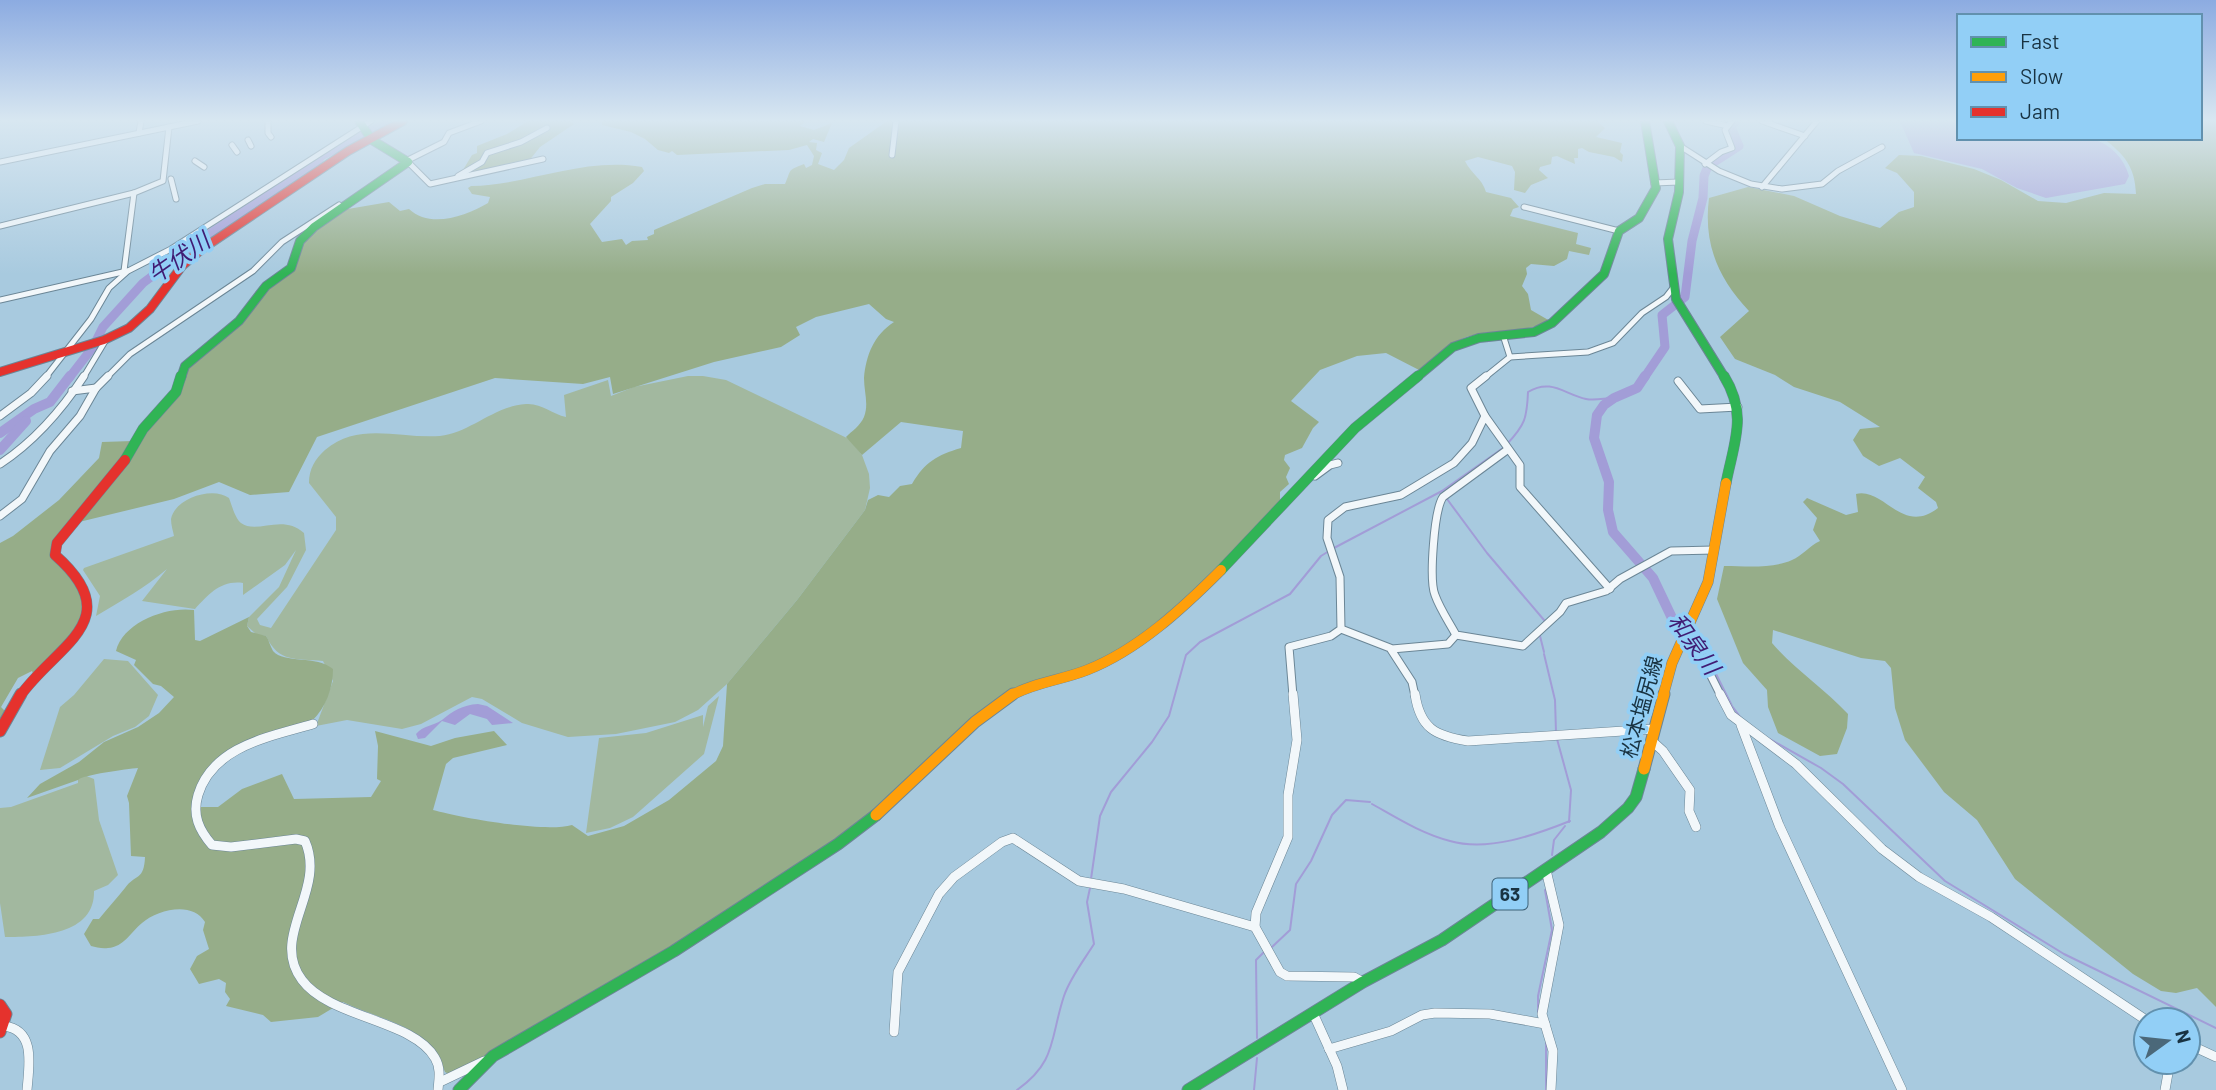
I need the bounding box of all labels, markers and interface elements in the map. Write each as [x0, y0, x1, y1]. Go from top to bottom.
legend [1957, 14, 2202, 140]
text: Fast [2020, 28, 2060, 53]
text: Slow [2020, 63, 2063, 88]
text: Jam [2020, 98, 2060, 123]
water label: 牛伏川 [142, 224, 217, 288]
water label: 和泉川 [1663, 607, 1728, 682]
street label: 松本塩尻線 [1615, 653, 1666, 761]
road number: 63 [1492, 878, 1528, 909]
north arrow [2132, 1006, 2202, 1076]
text: N [2171, 1027, 2197, 1046]

